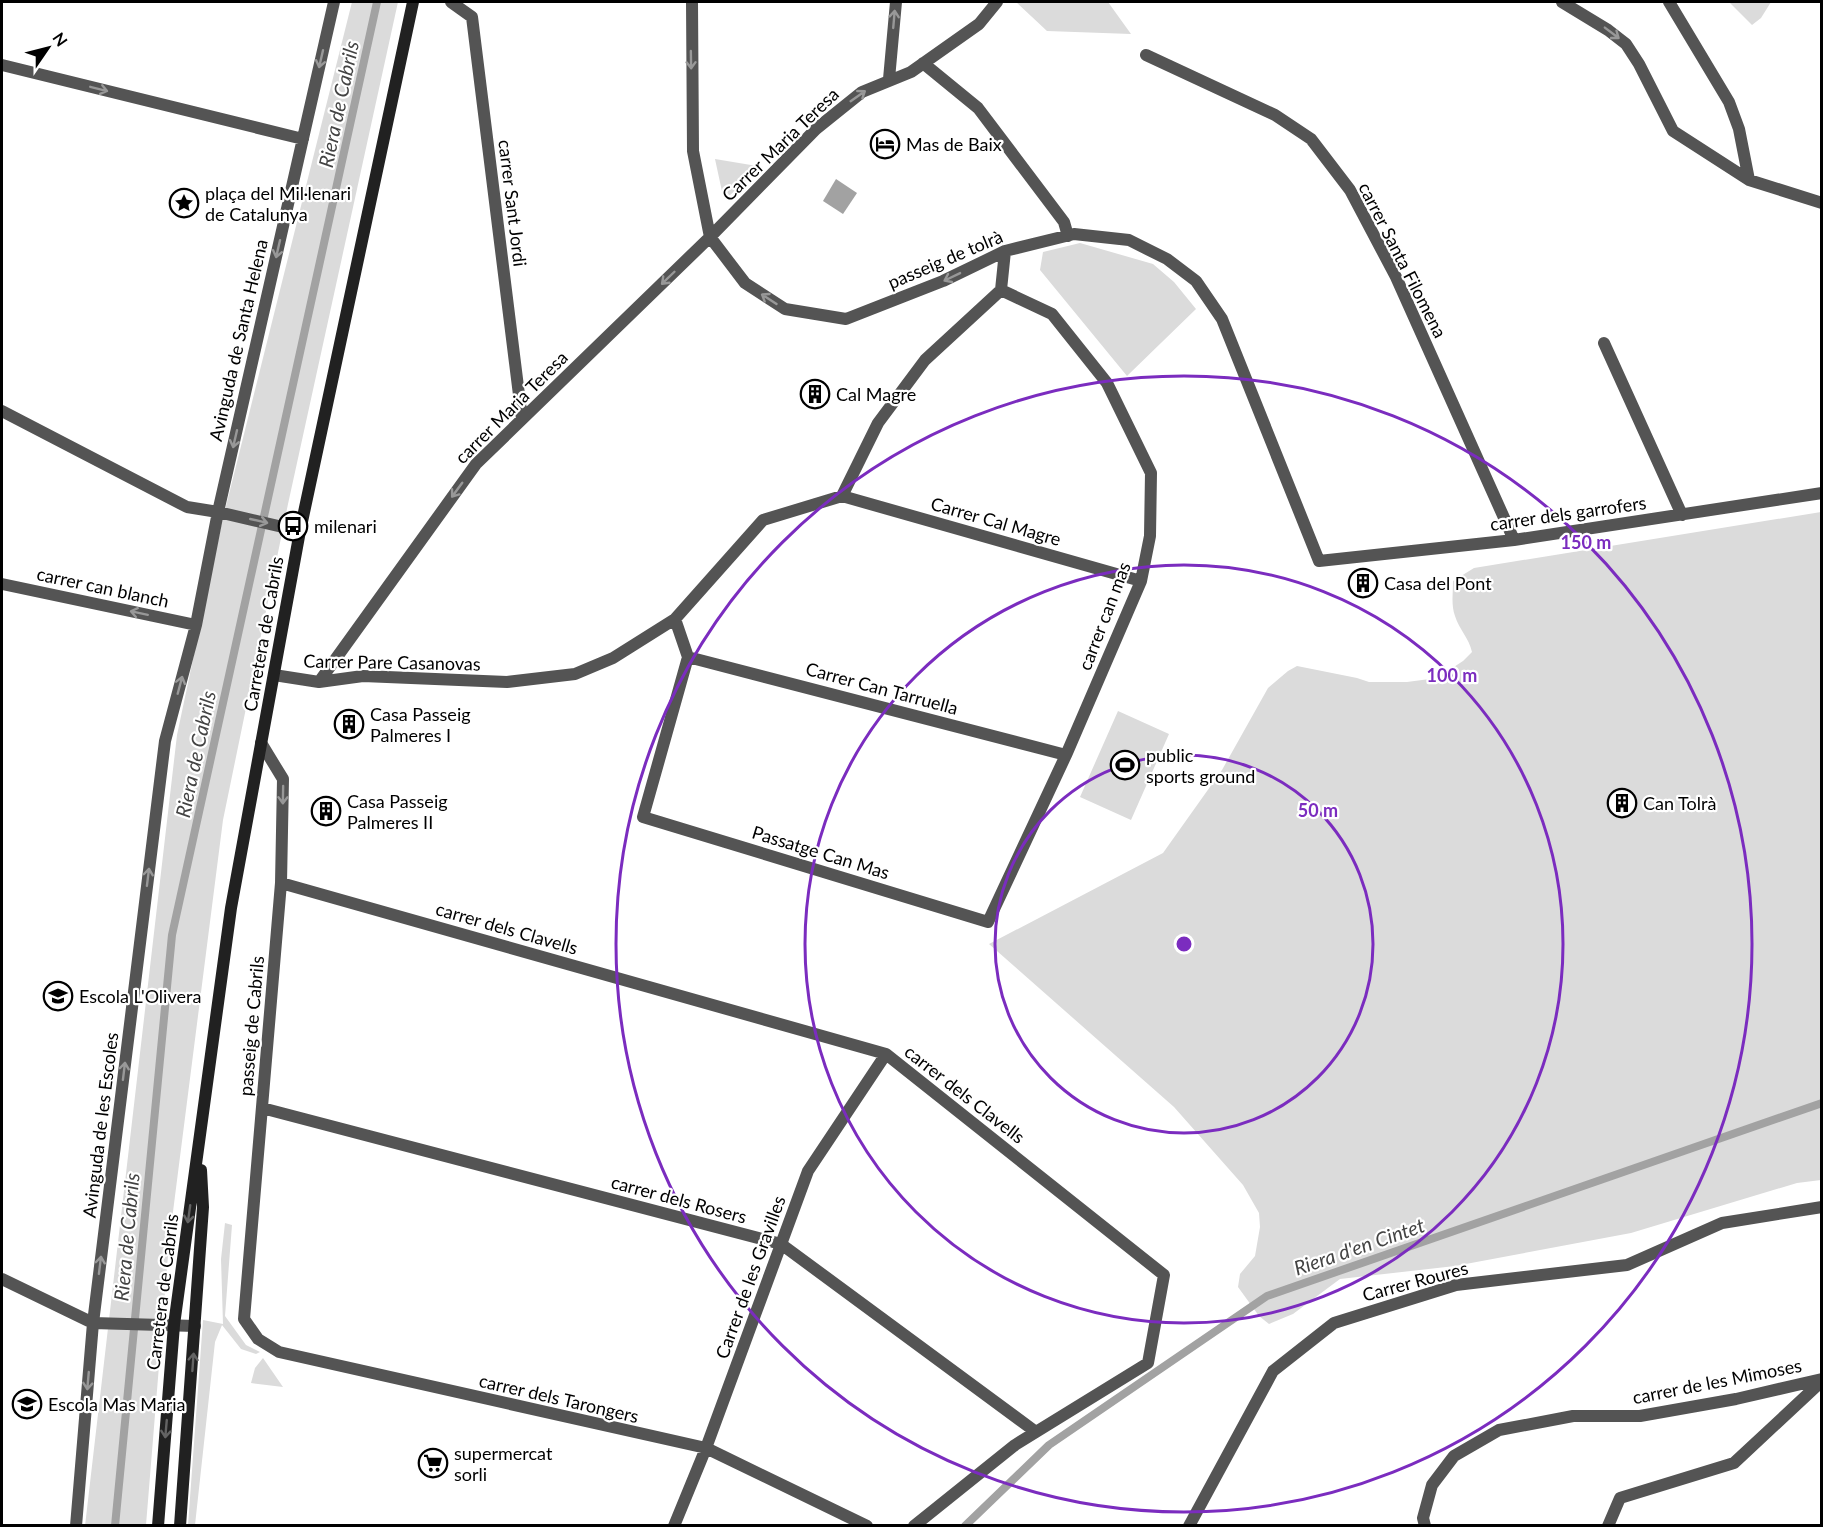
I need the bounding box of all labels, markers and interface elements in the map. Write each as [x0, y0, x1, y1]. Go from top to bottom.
one-way arrow [889, 10, 900, 30]
north arrow [18, 18, 78, 78]
one-way arrow [1603, 27, 1619, 39]
text: N [49, 29, 72, 50]
water label: Riera de Cabrils [313, 39, 363, 169]
one-way arrow [314, 49, 326, 68]
one-way arrow [686, 49, 697, 69]
street label: Carrer Maria Teresa [717, 83, 843, 205]
one-way arrow [89, 84, 108, 96]
one-way arrow [850, 90, 866, 102]
hotel icon: Mas de Baix [869, 128, 901, 160]
place label: Mas de Baix [906, 133, 1002, 155]
street label: carrer Sant Jordi [494, 138, 532, 268]
street label: carrer Santa Filomena [1354, 179, 1452, 341]
place label: plaça del Mil·lenari de Catalunya [205, 182, 351, 225]
place icon: plaça del Mil·lenari de Catalunya [168, 187, 200, 219]
street label: passeig de tolrà [884, 225, 1006, 293]
street label: Avinguda de Santa Helena [204, 237, 272, 443]
one-way arrow [271, 239, 283, 258]
one-way arrow [660, 270, 675, 285]
one-way arrow [944, 271, 962, 283]
one-way arrow [761, 292, 778, 304]
street label: carrer Maria Teresa [450, 346, 572, 468]
building icon: Cal Magre [799, 378, 831, 410]
place label: Cal Magre [836, 383, 916, 405]
one-way arrow [228, 429, 240, 448]
one-way arrow [450, 482, 463, 498]
street label: carrer dels garrofers [1488, 491, 1648, 535]
street label: Carrer Cal Magre [928, 492, 1064, 550]
bus stop icon: milenari [277, 510, 309, 542]
place label: milenari [314, 515, 377, 537]
one-way arrow [249, 516, 268, 528]
text: 150 m [1561, 531, 1611, 553]
street label: Carretera de Cabrils [239, 554, 288, 713]
street label: carrer can mas [1073, 559, 1135, 673]
street label: carrer can blanch [35, 562, 171, 612]
building icon: Casa del Pont [1347, 567, 1379, 599]
place label: Casa del Pont [1384, 572, 1492, 594]
one-way arrow [130, 607, 149, 618]
street label: Carrer Pare Casanovas [303, 649, 481, 675]
street label: Carrer Can Tarruella [803, 657, 961, 719]
text: 100 m [1427, 664, 1477, 686]
one-way arrow [175, 676, 186, 695]
water label: Riera de Cabrils [170, 689, 220, 819]
place label: Casa Passeig Palmeres I [370, 703, 471, 746]
building icon: Casa Passeig Palmeres I [333, 708, 365, 740]
place label: public sports ground [1146, 744, 1255, 787]
sports icon: public sports ground [1109, 749, 1141, 781]
one-way arrow [277, 785, 289, 805]
building icon: Can Tolrà [1606, 787, 1638, 819]
place label: Casa Passeig Palmeres II [347, 790, 448, 833]
place label: Can Tolrà [1643, 792, 1716, 814]
building icon: Casa Passeig Palmeres II [310, 795, 342, 827]
text: 50 m [1298, 799, 1338, 821]
street label: Passatge Can Mas [750, 821, 893, 883]
one-way arrow [143, 868, 154, 888]
street label: carrer dels Clavells [433, 897, 581, 959]
centre of rings [1174, 934, 1194, 954]
street label: passeig de Cabrils [234, 955, 268, 1097]
school or university icon: Escola L'Olivera [42, 980, 74, 1012]
place label: Escola L'Olivera [79, 985, 201, 1007]
street label: Avinguda de les Escoles [78, 1031, 122, 1219]
street label: carrer dels Clavells [900, 1040, 1030, 1148]
one-way arrow [119, 1062, 130, 1081]
street label: carrer dels Rosers [609, 1170, 749, 1228]
water label: Riera de Cabrils [108, 1172, 144, 1302]
street label: Carrer de les Gravilles [710, 1192, 790, 1362]
one-way arrow [184, 1204, 195, 1224]
street label: Carretera de Cabrils [142, 1212, 183, 1371]
water label: Riera d'en Cintet [1290, 1212, 1428, 1280]
one-way arrow [95, 1255, 106, 1275]
street label: Carrer Roures [1360, 1256, 1470, 1306]
one-way arrow [188, 1353, 199, 1373]
street label: carrer de les Mimoses [1631, 1354, 1804, 1408]
street label: carrer dels Tarongers [477, 1369, 641, 1427]
one-way arrow [82, 1370, 93, 1390]
school or university icon: Escola Mas Maria [11, 1388, 43, 1420]
place label: Escola Mas Maria [48, 1393, 186, 1415]
one-way arrow [160, 1419, 171, 1438]
place label: supermercat sorli [454, 1442, 553, 1485]
supermarket icon: supermercat sorli [417, 1447, 449, 1479]

